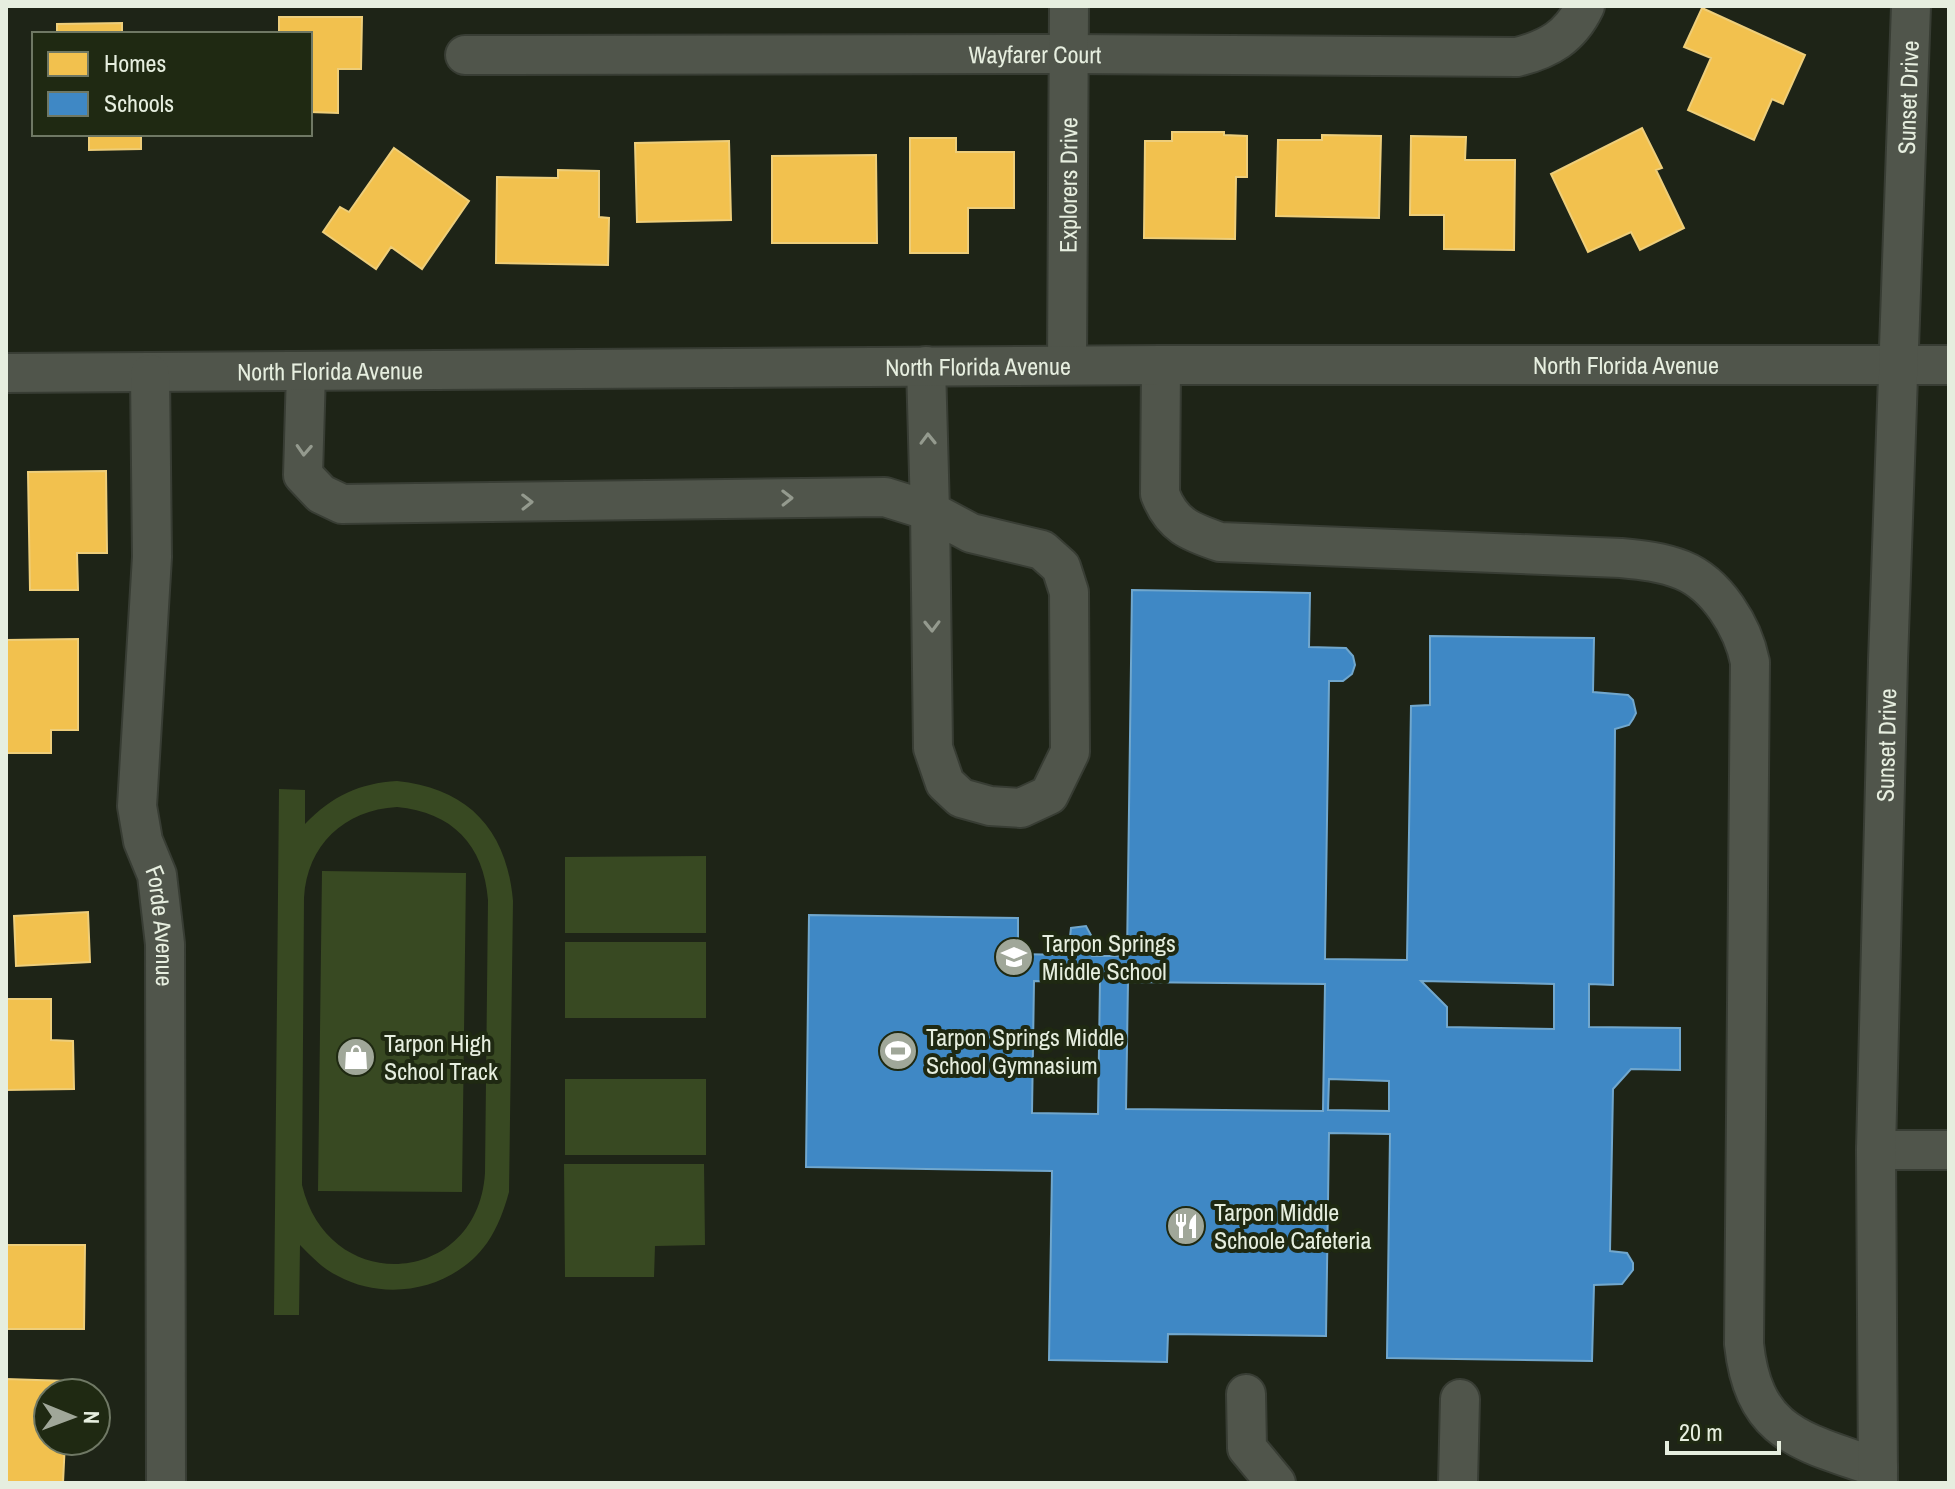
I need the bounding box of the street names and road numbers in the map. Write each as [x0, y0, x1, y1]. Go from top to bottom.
street label: Wayfarer Court [969, 38, 1102, 70]
street label: Sunset Drive [1890, 40, 1926, 155]
street label: Explorers Drive [1052, 117, 1084, 253]
street label: North Florida Avenue [1533, 349, 1719, 381]
street label: North Florida Avenue [885, 350, 1071, 383]
street label: North Florida Avenue [237, 354, 423, 387]
street label: Sunset Drive [1869, 688, 1903, 802]
street label: Forde Avenue [139, 860, 181, 987]

